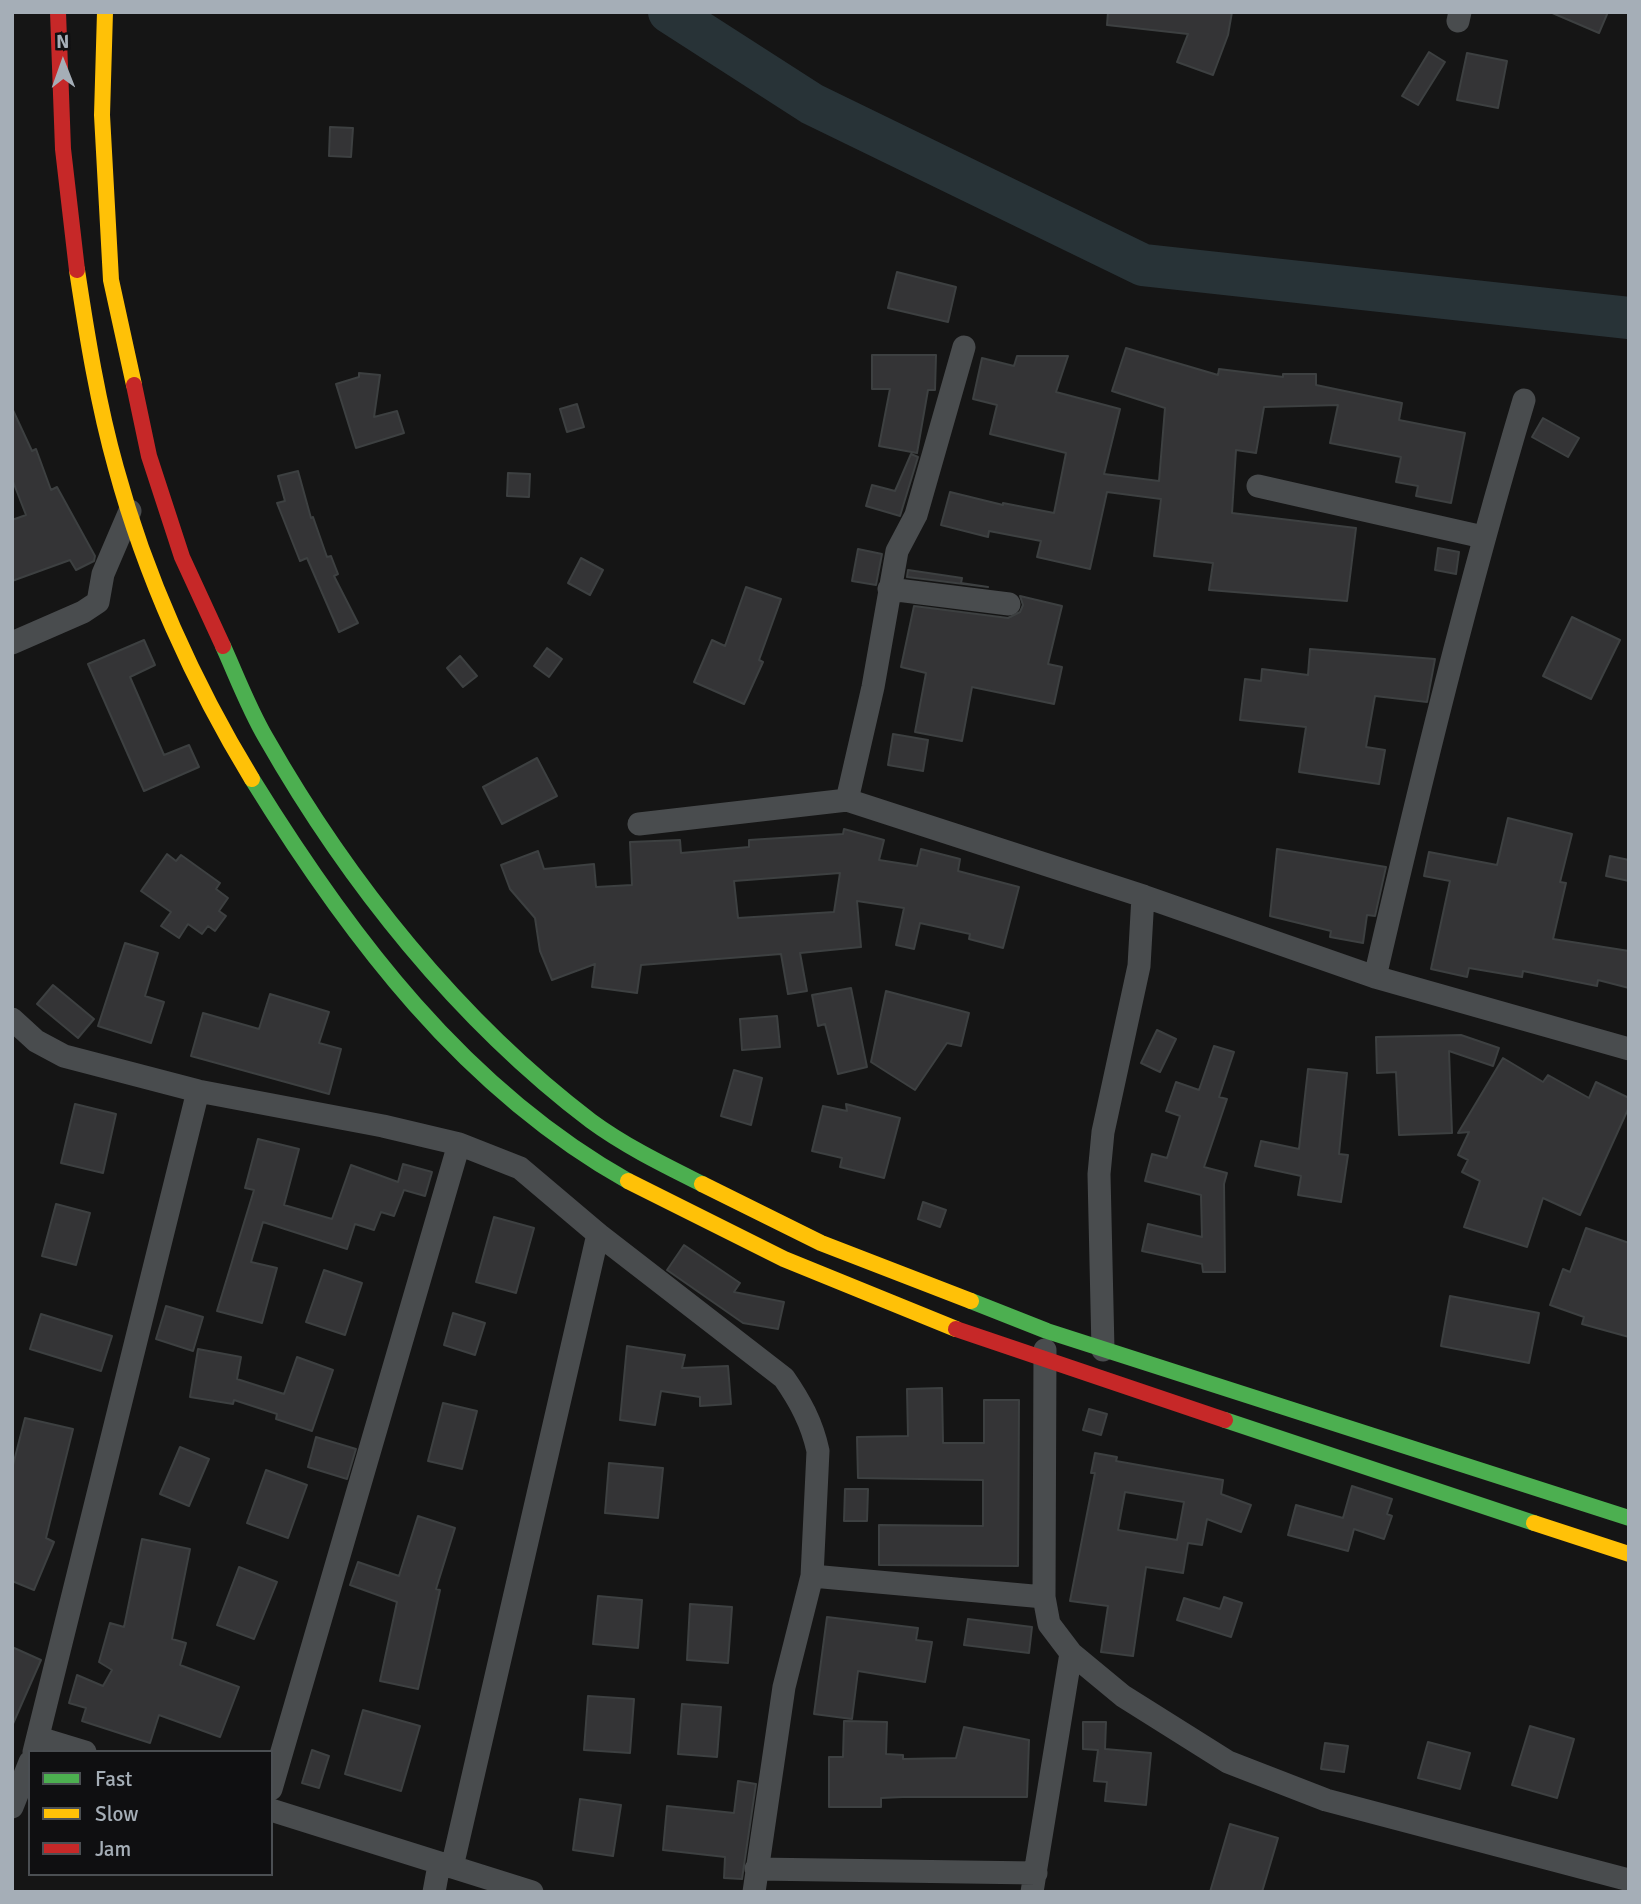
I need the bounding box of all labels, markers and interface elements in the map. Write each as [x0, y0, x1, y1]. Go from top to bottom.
north arrow [28, 28, 98, 98]
text: N [56, 30, 69, 54]
legend [28, 1750, 273, 1876]
text: Fast [95, 1766, 132, 1792]
text: Slow [95, 1801, 139, 1827]
text: Jam [95, 1836, 131, 1862]

